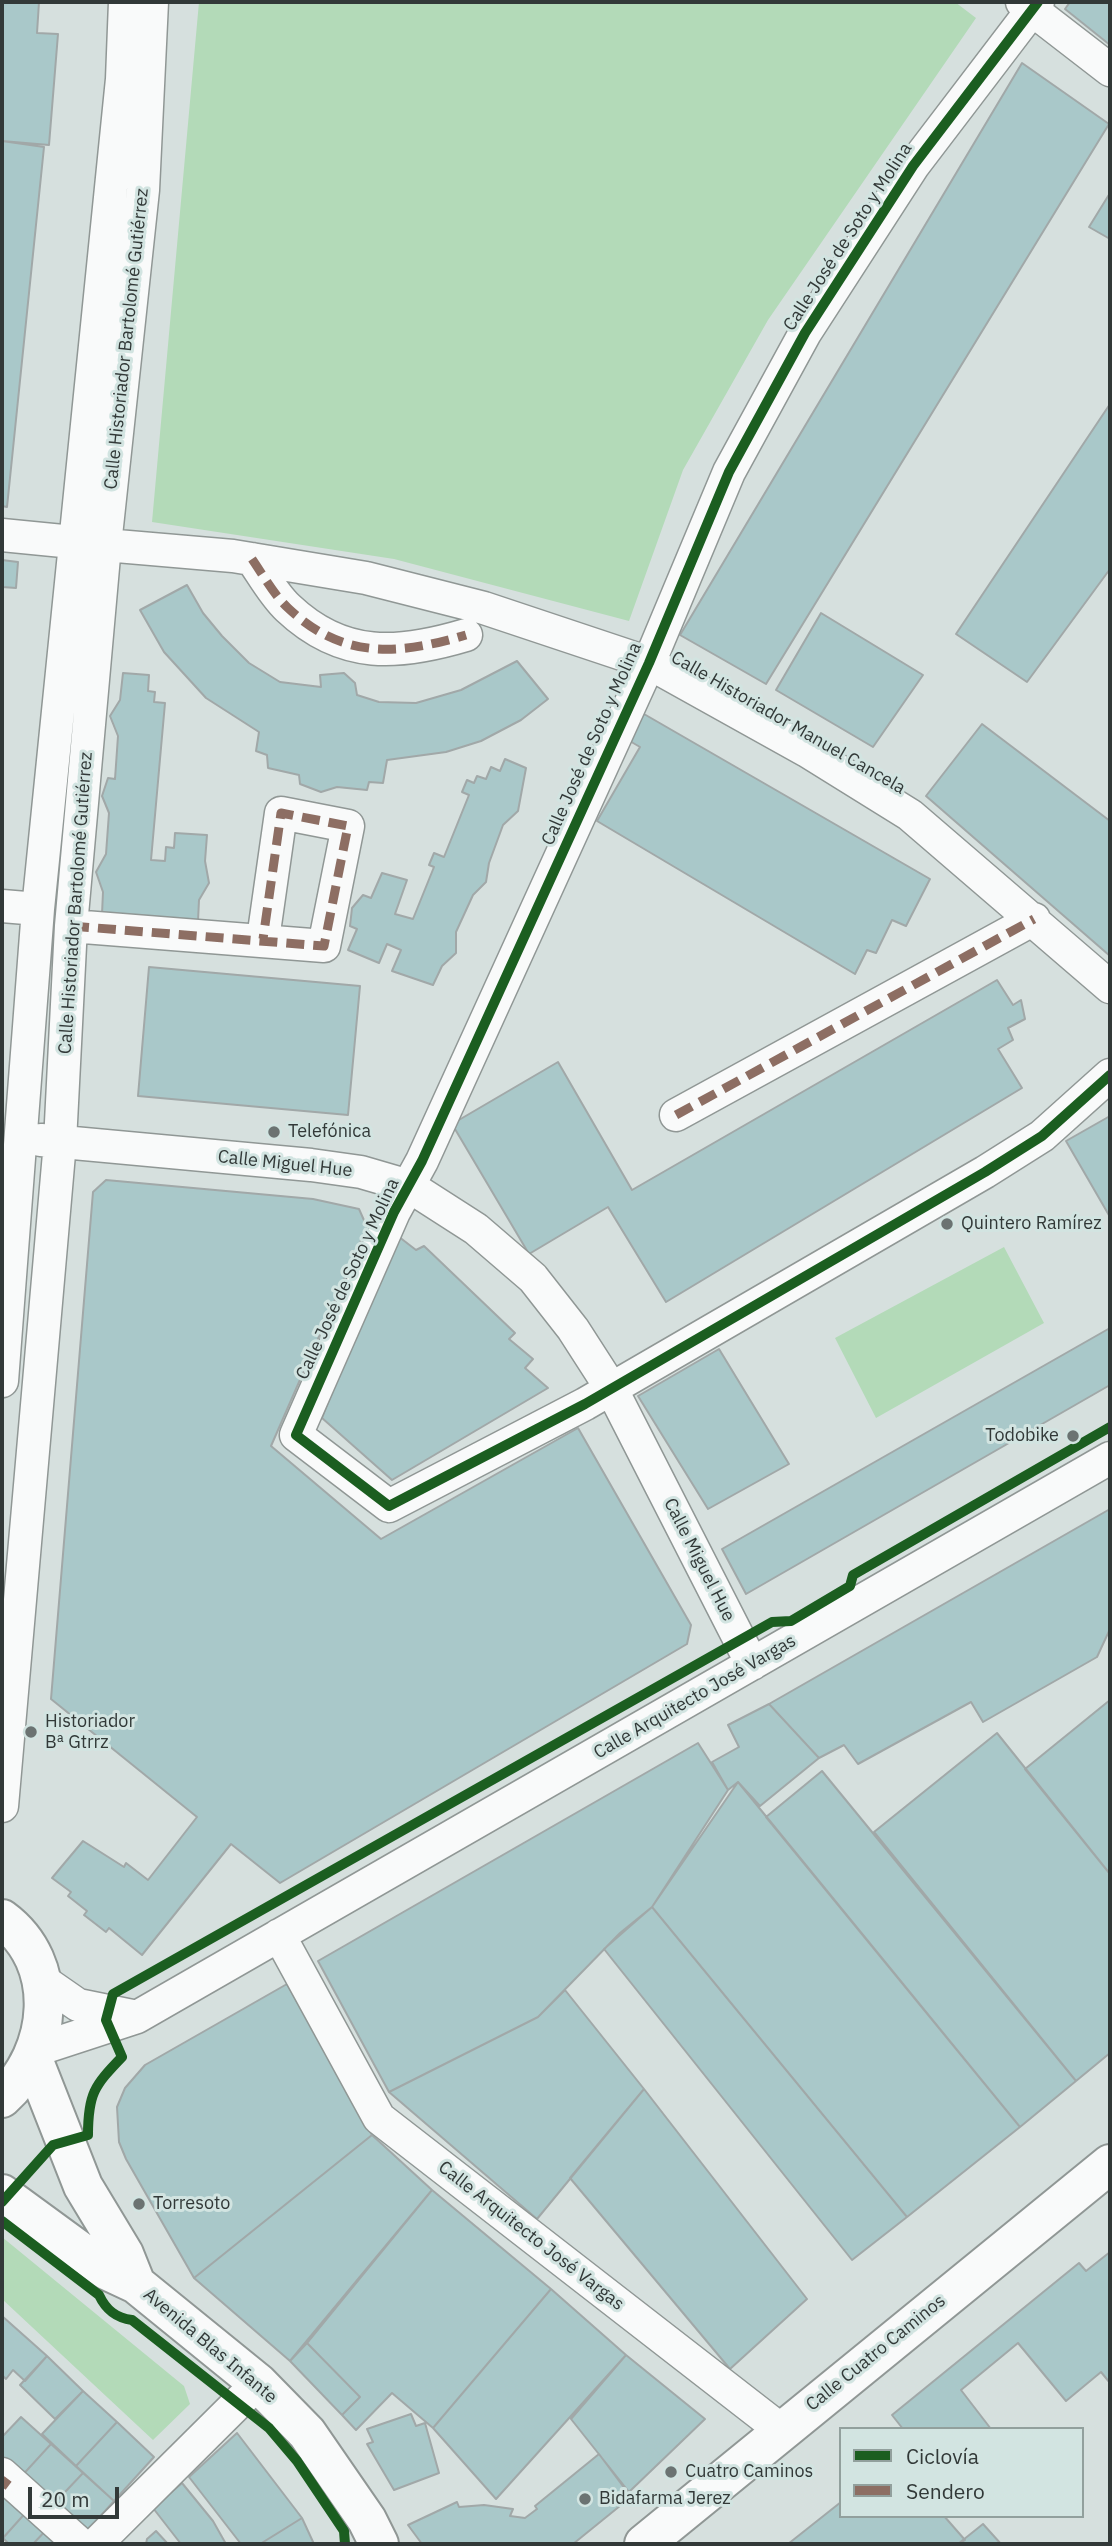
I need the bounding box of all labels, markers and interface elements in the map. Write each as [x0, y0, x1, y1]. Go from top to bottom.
street label: Calle José de Soto y Molina [779, 139, 917, 335]
street label: Calle Historiador Bartolomé Gutiérrez [100, 187, 154, 491]
street label: Calle José de Soto y Molina [537, 639, 647, 849]
street label: Calle Historiador Manuel Cancela [667, 647, 909, 799]
street label: Calle Historiador Bartolomé Gutiérrez [55, 751, 97, 1055]
place label: Telefónica [288, 1121, 371, 1143]
marker: Telefónica [266, 1124, 282, 1140]
street label: Calle Miguel Hue [217, 1146, 353, 1182]
street label: Calle José de Soto y Molina [292, 1175, 404, 1383]
place label: Quintero Ramírez [961, 1213, 1101, 1235]
marker: Quintero Ramírez [939, 1216, 955, 1232]
place label: Todobike [985, 1425, 1059, 1447]
marker: Todobike [1065, 1428, 1081, 1444]
street label: Calle Miguel Hue [659, 1495, 739, 1625]
street label: Calle Arquitecto José Vargas [590, 1630, 800, 1764]
place label: Historiador Bª Gtrrz [45, 1711, 135, 1754]
marker: Historiador Bª Gtrrz [23, 1724, 39, 1740]
street label: Calle Arquitecto José Vargas [434, 2157, 628, 2315]
place label: Torresoto [153, 2193, 230, 2215]
marker: Torresoto [131, 2196, 147, 2212]
street label: Avenida Blas Infante [139, 2284, 281, 2408]
street label: Calle Cuatro Caminos [802, 2290, 950, 2416]
legend [839, 2427, 1084, 2518]
text: Ciclovía [906, 2442, 979, 2470]
place label: Cuatro Caminos [685, 2461, 813, 2483]
marker: Cuatro Caminos [663, 2464, 679, 2480]
scale bar [32, 2472, 122, 2516]
text: Sendero [906, 2477, 985, 2505]
text: 20 m [41, 2485, 90, 2513]
place label: Bidafarma Jerez [599, 2488, 731, 2510]
marker: Bidafarma Jerez [577, 2491, 593, 2507]

